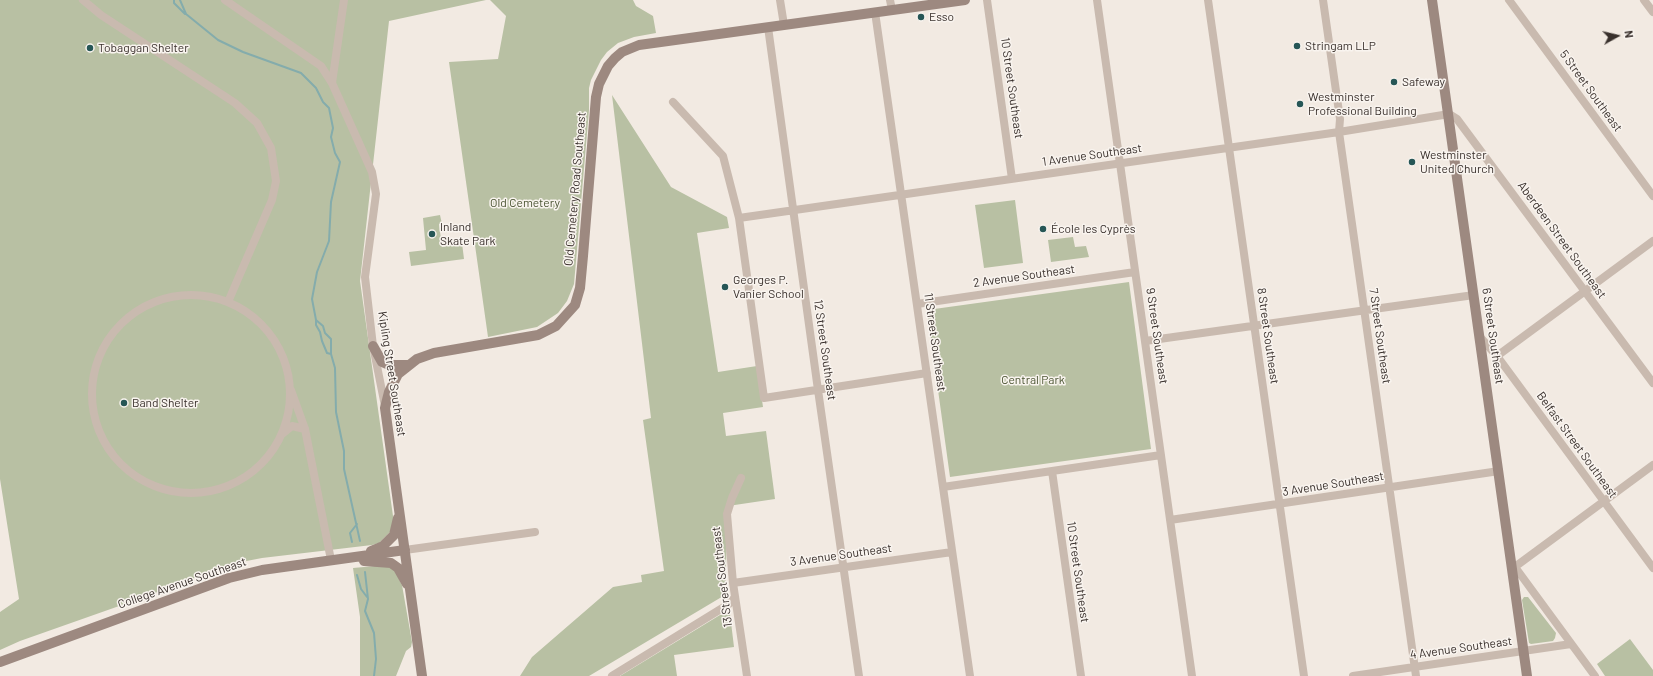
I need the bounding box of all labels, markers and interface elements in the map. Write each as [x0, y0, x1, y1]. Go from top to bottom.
place label: Esso [929, 10, 954, 24]
marker: Esso [916, 12, 926, 22]
north arrow [1597, 16, 1637, 56]
text: N [1622, 30, 1636, 39]
street label: 10 Street Southeast [998, 37, 1026, 139]
place label: Stringam LLP [1305, 39, 1376, 53]
place label: Tobaggan Shelter [98, 41, 189, 55]
marker: Stringam LLP [1292, 41, 1302, 51]
marker: Tobaggan Shelter [85, 43, 95, 53]
street label: 5 Street Southeast [1557, 48, 1625, 134]
place label: Safeway [1402, 75, 1445, 89]
marker: Safeway [1389, 77, 1399, 87]
place label: Westminster Professional Building [1308, 90, 1417, 118]
marker: Westminster Professional Building [1295, 99, 1305, 109]
street label: Old Cemetery Road Southeast [561, 111, 589, 267]
street label: 1 Avenue Southeast [1041, 141, 1143, 169]
place label: Westminster United Church [1420, 148, 1494, 176]
marker: Westminster United Church [1407, 157, 1417, 167]
street label: Aberdeen Street Southeast [1515, 179, 1609, 301]
park label: Old Cemetery [490, 196, 560, 210]
place label: Inland Skate Park [440, 220, 496, 248]
place label: École les Cyprès [1051, 222, 1136, 236]
marker: École les Cyprès [1038, 224, 1048, 234]
marker: Inland Skate Park [427, 229, 437, 239]
street label: 2 Avenue Southeast [972, 262, 1076, 290]
place label: Georges P. Vanier School [733, 273, 804, 301]
marker: Georges P. Vanier School [720, 282, 730, 292]
street label: 9 Street Southeast [1143, 287, 1171, 385]
street label: 8 Street Southeast [1254, 287, 1282, 385]
street label: 7 Street Southeast [1366, 287, 1394, 385]
street label: 6 Street Southeast [1479, 287, 1507, 385]
street label: 11 Street Southeast [921, 292, 949, 392]
street label: 12 Street Southeast [811, 299, 839, 401]
street label: Kipling Street Southeast [375, 310, 409, 438]
park label: Central Park [1001, 373, 1065, 387]
street label: Belfast Street Southeast [1534, 389, 1620, 501]
place label: Band Shelter [132, 396, 198, 410]
marker: Band Shelter [119, 398, 129, 408]
street label: 3 Avenue Southeast [1281, 469, 1385, 499]
street label: 10 Street Southeast [1064, 521, 1092, 623]
street label: 13 Street Southeast [709, 526, 735, 628]
street label: 3 Avenue Southeast [789, 541, 893, 569]
street label: College Avenue Southeast [116, 554, 248, 612]
street label: 4 Avenue Southeast [1409, 634, 1513, 662]

